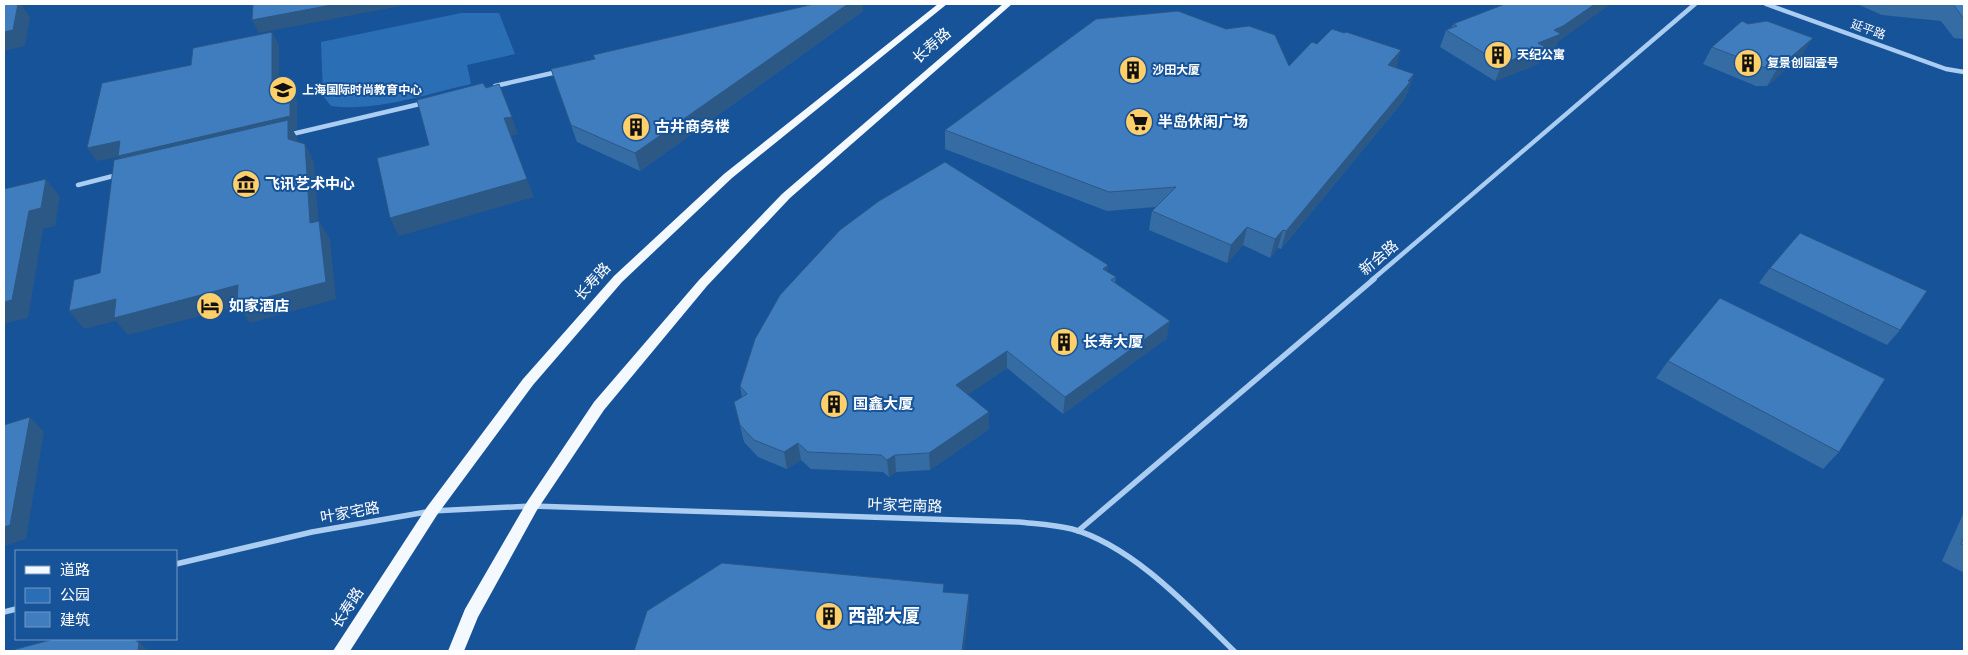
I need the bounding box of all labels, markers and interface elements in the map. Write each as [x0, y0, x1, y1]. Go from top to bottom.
street label: 延平路 [1848, 16, 1888, 44]
street label: 长寿路 [908, 23, 956, 69]
building icon: 天纪公寓 [1483, 40, 1513, 70]
place label: 天纪公寓 [1517, 47, 1565, 64]
building icon: 复景创园壹号 [1733, 48, 1763, 78]
building icon: 沙田大厦 [1118, 55, 1148, 85]
place label: 复景创园壹号 [1767, 55, 1839, 72]
place label: 沙田大厦 [1152, 62, 1200, 79]
school or university icon: 上海国际时尚教育中心 [268, 75, 298, 105]
place label: 上海国际时尚教育中心 [302, 82, 422, 99]
supermarket icon: 半岛休闲广场 [1124, 107, 1154, 137]
building icon: 古井商务楼 [621, 112, 651, 142]
place label: 半岛休闲广场 [1158, 112, 1248, 133]
place label: 古井商务楼 [655, 117, 730, 138]
museum icon: 飞讯艺术中心 [231, 169, 261, 199]
place label: 飞讯艺术中心 [265, 174, 355, 195]
street label: 新会路 [1355, 235, 1403, 281]
street label: 长寿路 [570, 258, 616, 306]
hotel icon: 如家酒店 [195, 291, 225, 321]
place label: 如家酒店 [229, 296, 289, 317]
building icon: 长寿大厦 [1049, 327, 1079, 357]
place label: 长寿大厦 [1083, 332, 1143, 353]
building icon: 国鑫大厦 [819, 389, 849, 419]
place label: 国鑫大厦 [853, 394, 913, 415]
street label: 叶家宅南路 [867, 494, 943, 518]
street label: 叶家宅路 [319, 497, 381, 529]
legend [15, 550, 178, 640]
text: 道路 [60, 560, 90, 581]
street label: 长寿路 [327, 583, 369, 633]
text: 公园 [60, 585, 90, 606]
building icon: 西部大厦 [814, 601, 844, 631]
place label: 西部大厦 [848, 604, 920, 629]
text: 建筑 [60, 610, 90, 631]

